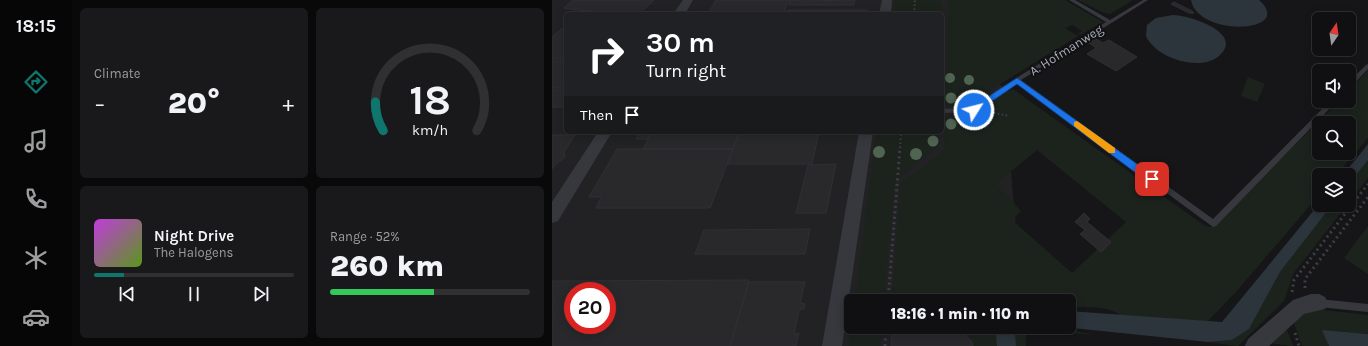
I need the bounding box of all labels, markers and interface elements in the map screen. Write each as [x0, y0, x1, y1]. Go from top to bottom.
north arrow [1312, 12, 1356, 56]
map controls [1312, 12, 1356, 212]
text: 18:15 [16, 15, 56, 37]
street label: A. Hofmanweg [1027, 21, 1106, 79]
text: 30 m [646, 26, 715, 59]
icon: right [580, 28, 632, 80]
text: Turn right [646, 60, 726, 82]
button: sound [1312, 64, 1356, 108]
text: Climate [94, 66, 140, 81]
icon: directions [22, 68, 50, 96]
text: 18 [409, 76, 451, 124]
text: 20° [168, 85, 220, 121]
position arrow [953, 89, 995, 131]
text: − [94, 91, 106, 117]
text: + [282, 91, 294, 117]
icon: arrive [621, 104, 643, 126]
text: Then [580, 106, 613, 124]
button: search [1312, 116, 1356, 160]
text: km/h [412, 122, 448, 139]
icon: music [22, 127, 50, 155]
pin [1135, 162, 1169, 196]
icon: arrive [1141, 168, 1163, 190]
button: layers [1312, 168, 1356, 212]
icon: phone [22, 185, 50, 213]
text: Night Drive [154, 227, 234, 245]
text: Range · 52% [330, 229, 400, 244]
icon: climate [22, 244, 50, 272]
text: The Halogens [154, 245, 233, 260]
text: 260 km [330, 248, 444, 284]
speed limit sign: 20 [564, 282, 616, 334]
icon: previous [116, 283, 138, 305]
icon: pause [183, 283, 205, 305]
icon: next [250, 283, 272, 305]
icon: car [22, 303, 50, 331]
text: 18:16 · 1 min · 110 m [890, 305, 1030, 323]

